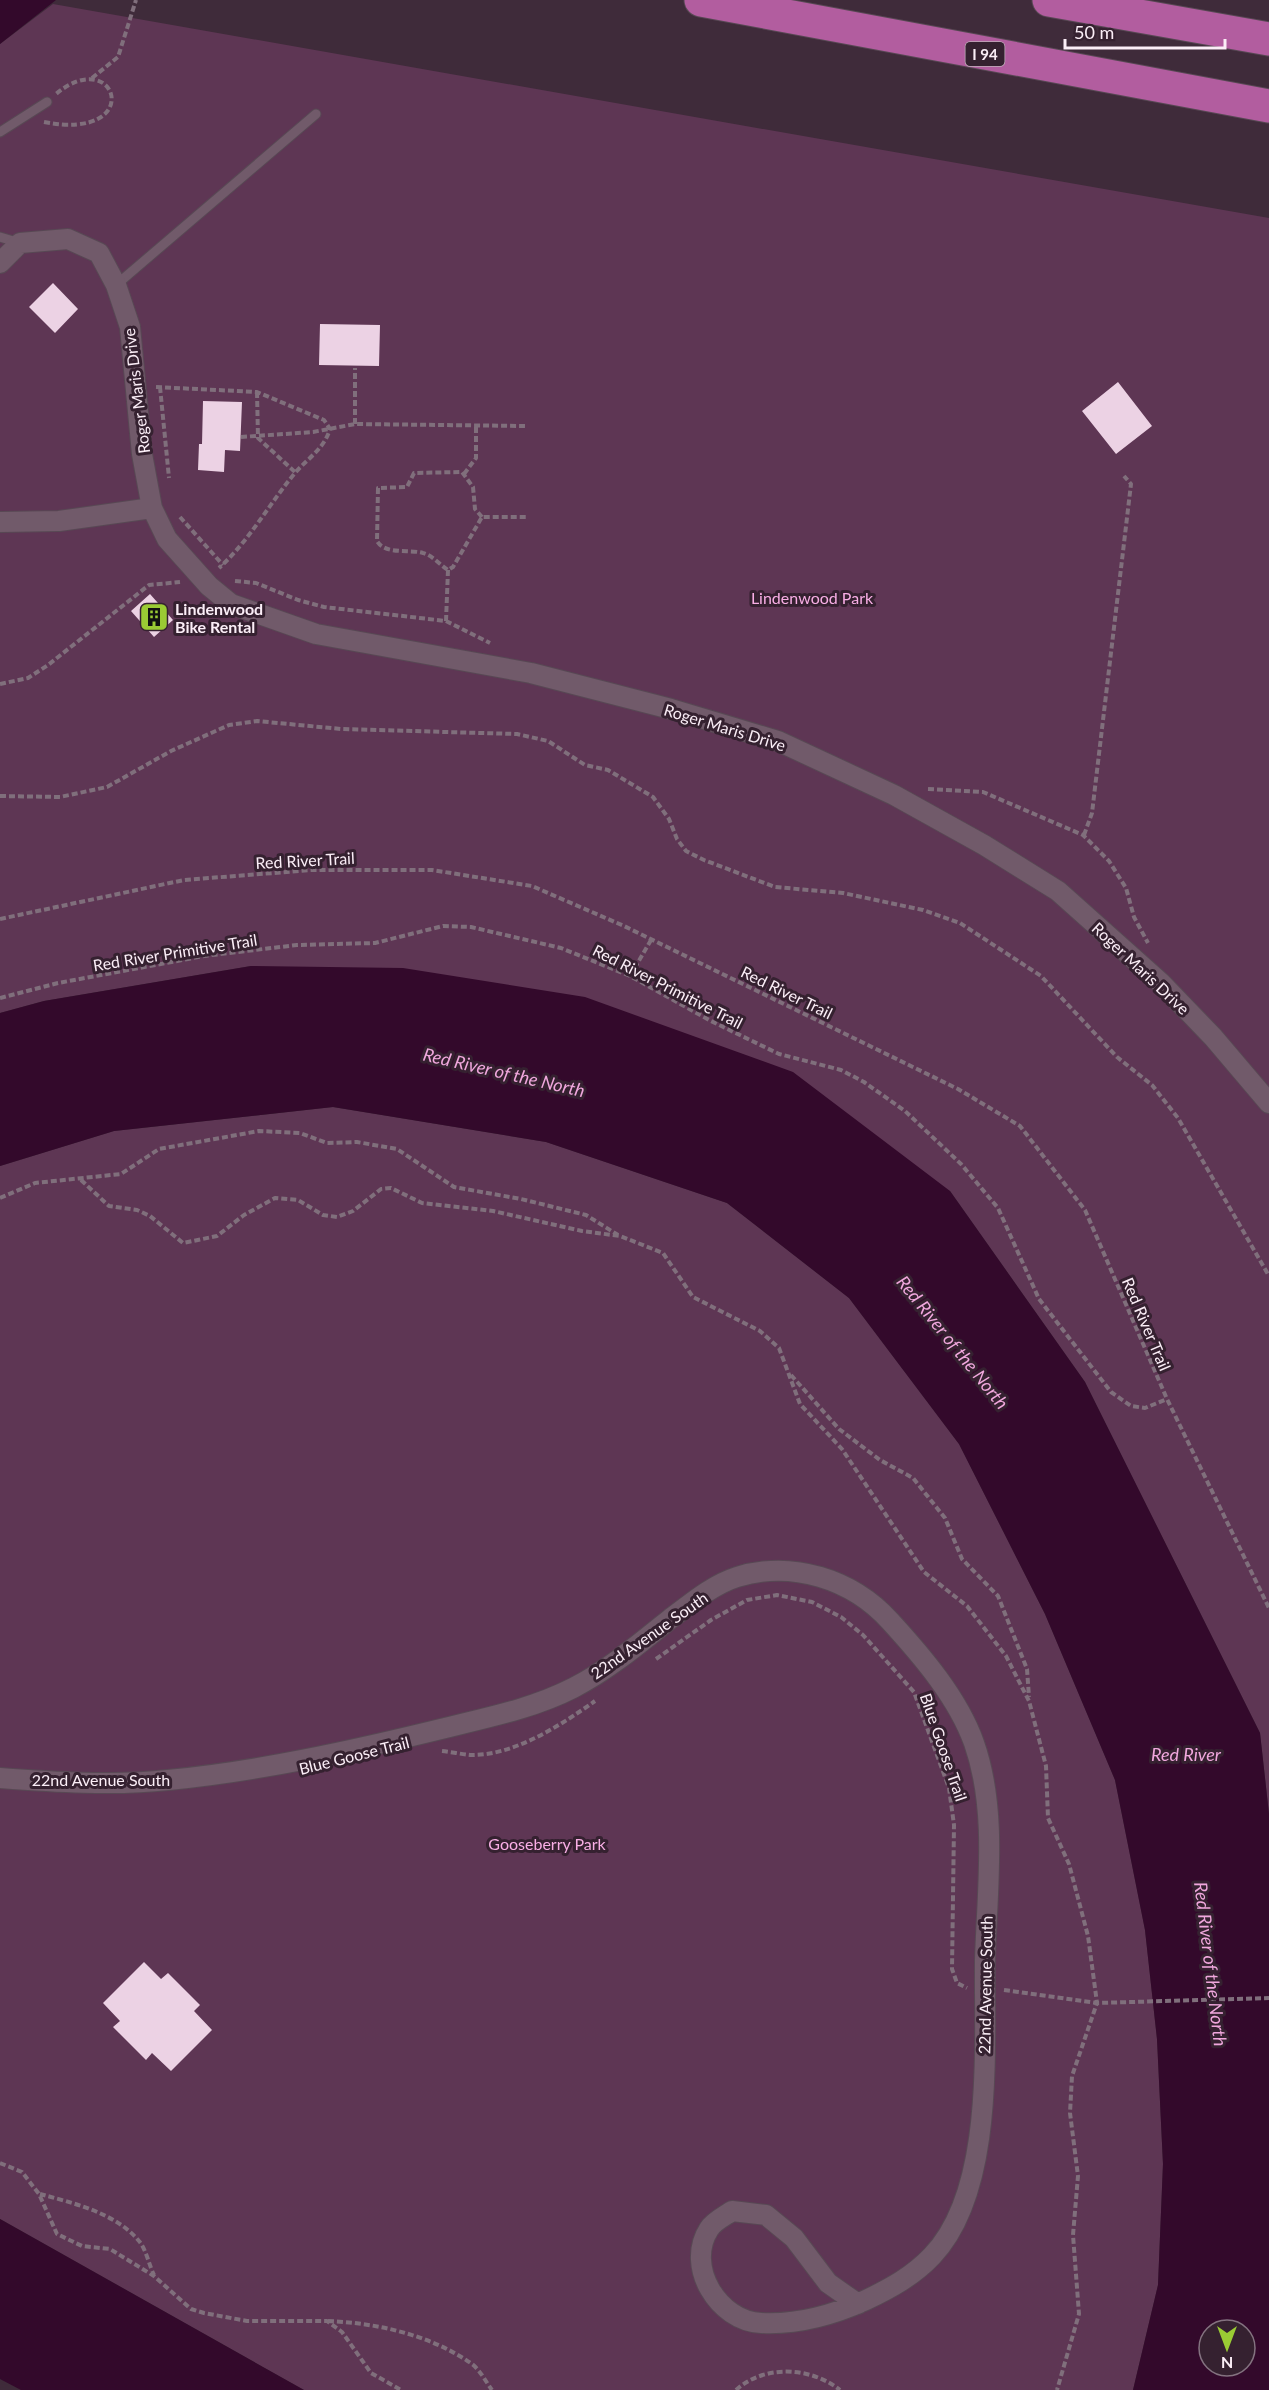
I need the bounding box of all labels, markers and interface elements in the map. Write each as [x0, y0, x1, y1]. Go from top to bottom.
scale bar [1065, 12, 1226, 50]
text: 50 m [1074, 21, 1114, 43]
road number: I 94 [966, 42, 1004, 66]
street label: Roger Maris Drive [119, 327, 153, 455]
park label: Lindenwood Park [751, 588, 874, 607]
place label: Lindenwood Bike Rental [175, 599, 263, 636]
building icon: Lindenwood Bike Rental [138, 601, 170, 633]
street label: Roger Maris Drive [662, 699, 788, 755]
street label: Red River Trail [255, 848, 355, 872]
street label: Roger Maris Drive [1088, 918, 1194, 1018]
street label: Red River Primitive Trail [92, 930, 258, 974]
street label: Red River Primitive Trail [590, 940, 746, 1032]
street label: Red River Trail [738, 962, 836, 1022]
water label: Red River of the North [421, 1043, 587, 1101]
water label: Red River of the North [892, 1271, 1014, 1413]
street label: Red River Trail [1119, 1275, 1175, 1373]
street label: 22nd Avenue South [587, 1588, 711, 1682]
street label: Blue Goose Trail [917, 1690, 971, 1804]
street label: Blue Goose Trail [297, 1732, 411, 1778]
water label: Red River [1151, 1743, 1222, 1765]
street label: 22nd Avenue South [32, 1770, 170, 1789]
park label: Gooseberry Park [488, 1834, 607, 1853]
water label: Red River of the North [1190, 1881, 1232, 2047]
street label: 22nd Avenue South [974, 1916, 996, 2054]
north arrow [1197, 2318, 1257, 2378]
text: N [1221, 2354, 1233, 2373]

